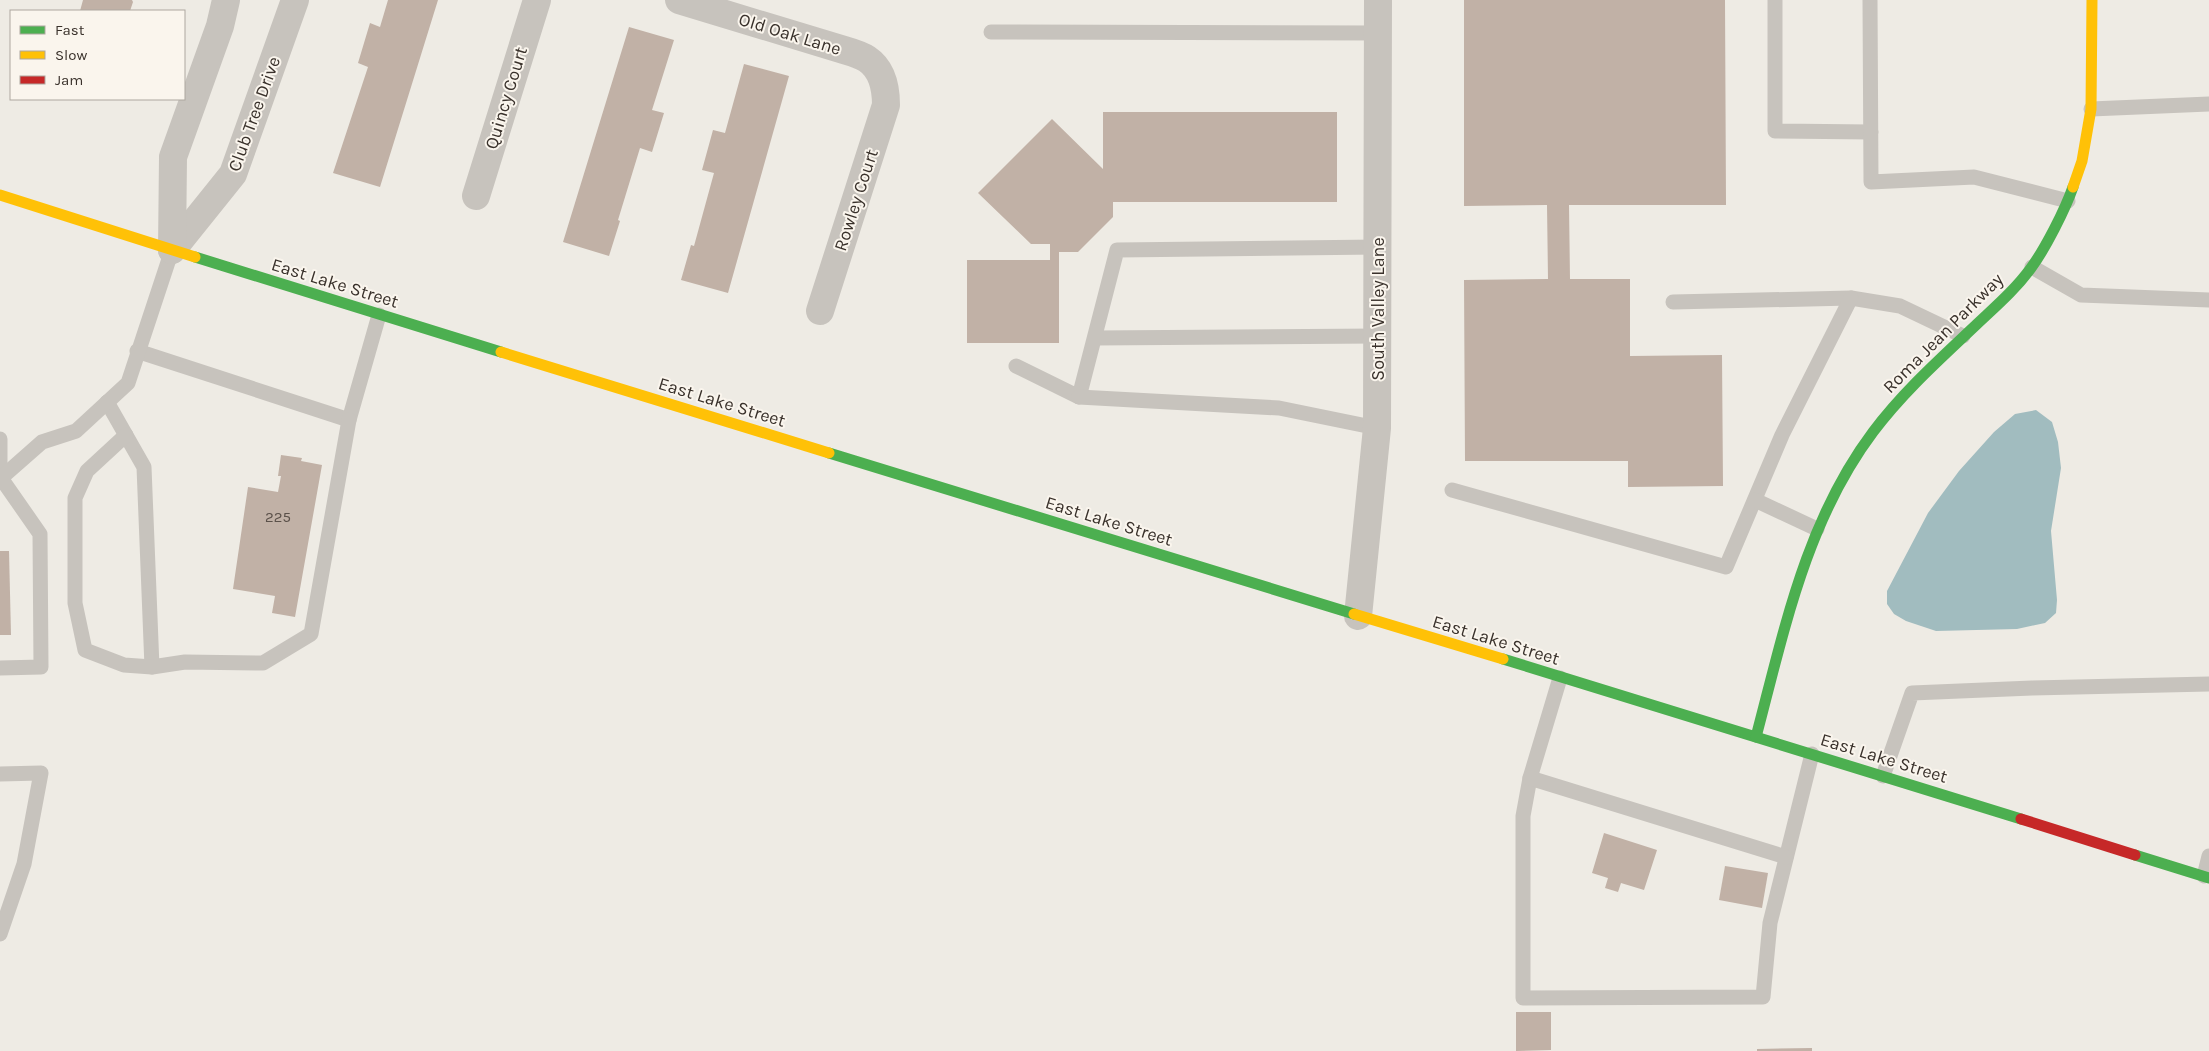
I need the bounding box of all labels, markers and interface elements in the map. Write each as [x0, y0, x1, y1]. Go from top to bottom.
street label: Old Oak Lane [736, 8, 844, 60]
legend [10, 10, 185, 100]
text: Fast [55, 21, 85, 39]
street label: Quincy Court [480, 44, 532, 152]
text: Slow [55, 46, 87, 64]
street label: Club Tree Drive [223, 53, 285, 175]
text: Jam [55, 71, 83, 89]
street label: Rowley Court [829, 146, 883, 254]
street label: South Valley Lane [1367, 237, 1389, 381]
street label: East Lake Street [269, 253, 402, 313]
street label: Roma Jean Parkway [1878, 268, 2008, 398]
street label: East Lake Street [656, 372, 789, 432]
street label: East Lake Street [1043, 491, 1176, 551]
house number: 225 [265, 508, 291, 526]
street label: East Lake Street [1430, 610, 1563, 670]
street label: East Lake Street [1818, 728, 1951, 788]

